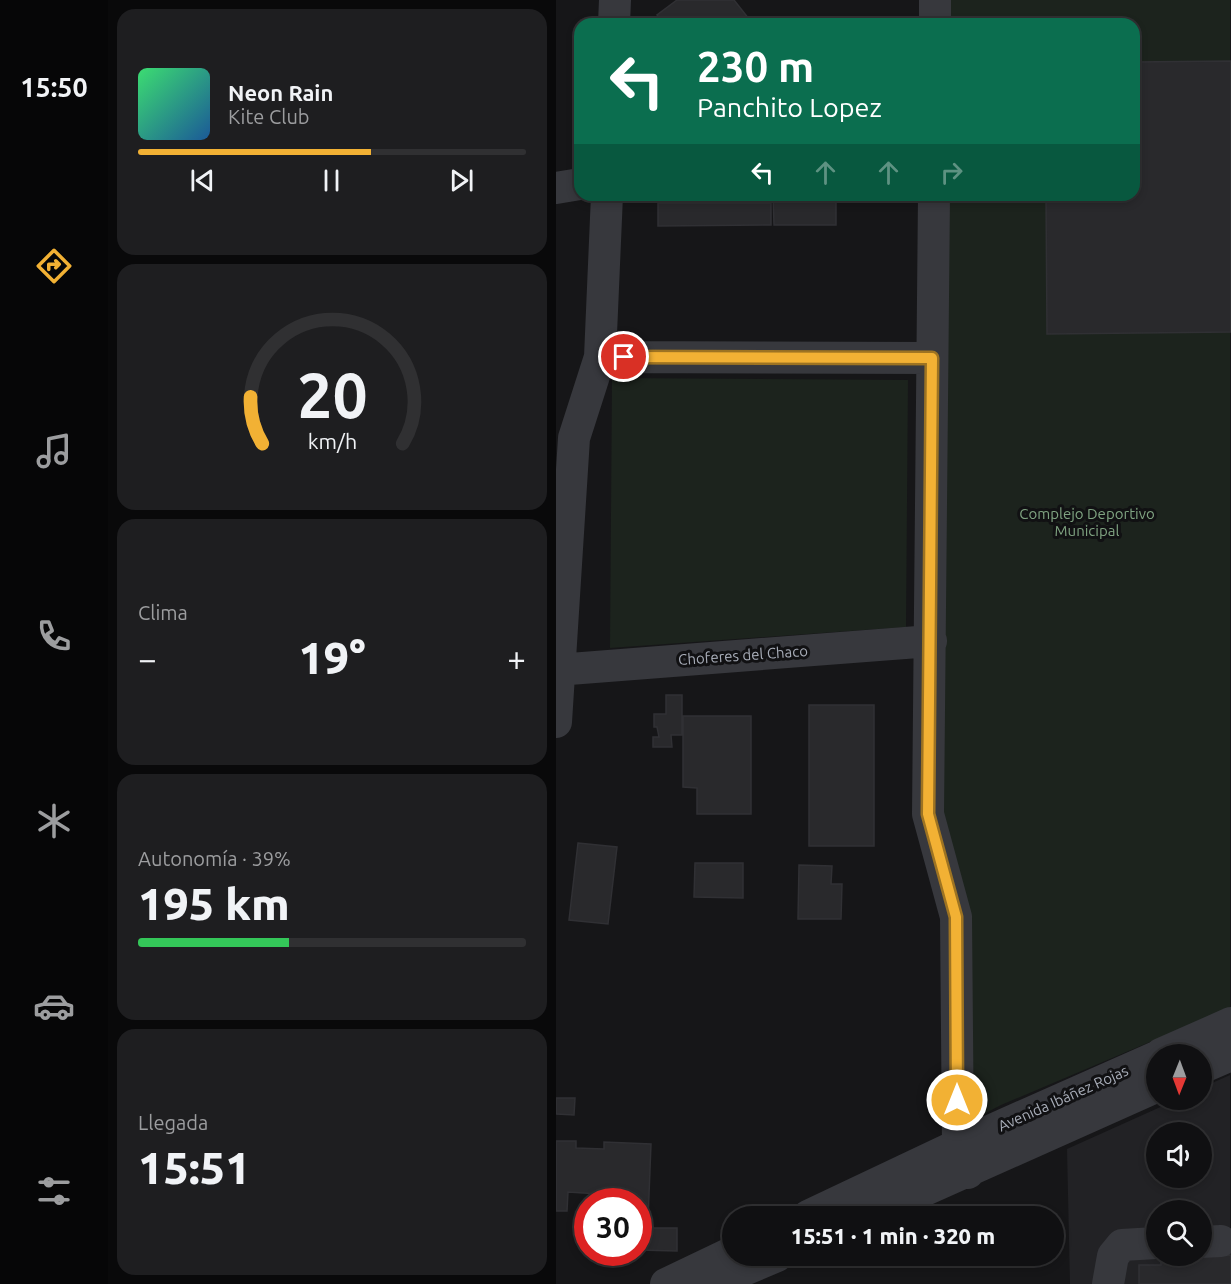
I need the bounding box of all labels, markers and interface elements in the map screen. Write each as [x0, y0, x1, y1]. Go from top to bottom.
icon: left [598, 42, 676, 120]
text: 230 m [697, 43, 814, 90]
text: 15:50 [20, 72, 88, 102]
text: Neon Rain [228, 80, 333, 105]
text: Panchito Lopez [697, 92, 882, 122]
text: Kite Club [228, 105, 310, 128]
icon: left [746, 156, 779, 189]
icon: ahead [809, 156, 842, 189]
icon: ahead [872, 156, 905, 189]
icon: right [935, 156, 968, 189]
icon: previous [186, 164, 219, 197]
icon: pause [315, 164, 348, 197]
icon: next [445, 164, 478, 197]
icon: directions [33, 245, 75, 287]
pin [598, 331, 649, 382]
icon: arrive [607, 340, 640, 373]
text: 20 [297, 360, 367, 430]
text: km/h [307, 429, 357, 453]
icon: music [33, 430, 75, 472]
park label: Complejo Deportivo Municipal [1019, 505, 1155, 539]
text: Clima [138, 601, 188, 624]
icon: phone [33, 615, 75, 657]
text: 19° [298, 632, 366, 683]
text: − [138, 640, 157, 677]
text: + [507, 640, 526, 677]
street label: Choferes del Chaco [678, 642, 808, 668]
icon: climate [33, 800, 75, 842]
text: Autonomía · 39% [138, 847, 291, 870]
text: 195 km [138, 878, 290, 929]
icon: car [33, 985, 75, 1027]
north arrow [1146, 1044, 1212, 1110]
map controls [1146, 1044, 1212, 1266]
street label: Avenida Ibáñez Rojas [995, 1062, 1131, 1134]
position arrow [925, 1068, 989, 1132]
text: Llegada [138, 1111, 208, 1134]
button: sound [1146, 1122, 1212, 1188]
text: 15:51 [138, 1142, 251, 1193]
icon: filters [33, 1170, 75, 1212]
speed limit sign: 30 [574, 1188, 652, 1266]
button: search [1146, 1200, 1212, 1266]
text: 15:51 · 1 min · 320 m [791, 1223, 995, 1248]

